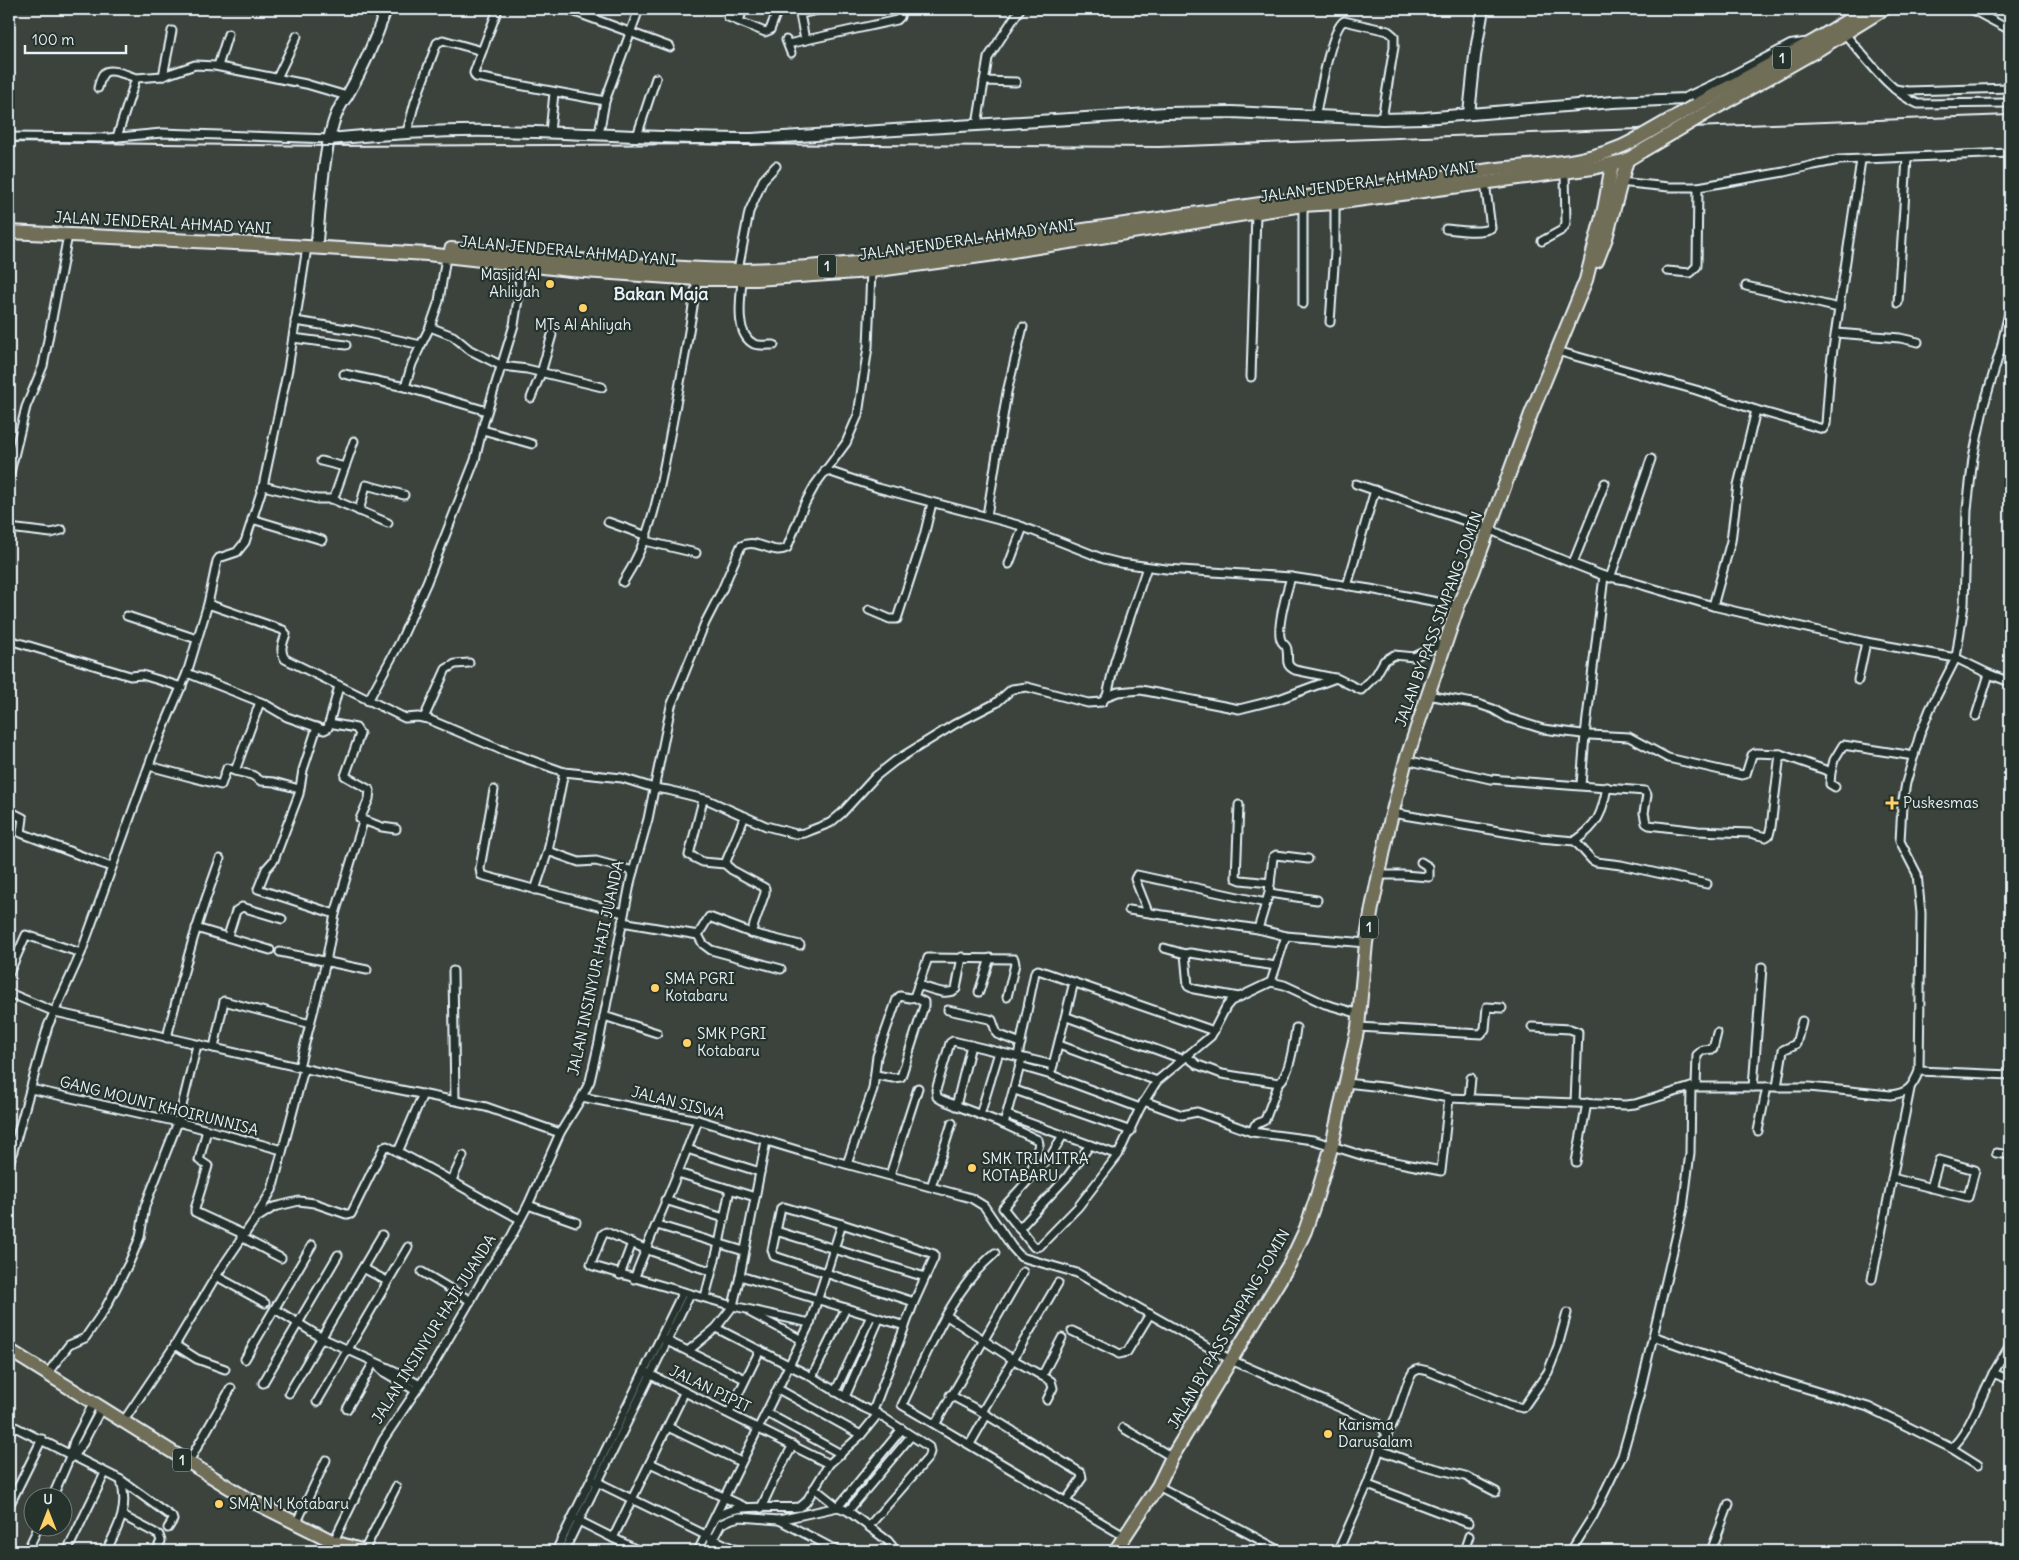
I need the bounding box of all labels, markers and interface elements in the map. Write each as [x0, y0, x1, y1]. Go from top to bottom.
scale bar [25, 22, 126, 54]
text: 100 m [32, 30, 74, 49]
road number: 1 [1773, 46, 1791, 70]
street label: JALAN JENDERAL AHMAD YANI [1259, 157, 1477, 206]
street label: JALAN JENDERAL AHMAD YANI [54, 207, 272, 238]
street label: JALAN JENDERAL AHMAD YANI [858, 215, 1076, 264]
street label: JALAN JENDERAL AHMAD YANI [459, 232, 677, 269]
road number: 1 [818, 255, 836, 278]
place label: Masjid Al Ahliyah [480, 265, 540, 301]
marker: Masjid Al Ahliyah [544, 278, 556, 290]
district label: Bakan Maja [613, 282, 709, 305]
marker: MTs Al Ahliyah [577, 302, 589, 314]
place label: MTs Al Ahliyah [535, 315, 632, 334]
street label: JALAN BY PASS SIMPANG JOMIN [1391, 509, 1486, 729]
place label: Puskesmas [1903, 793, 1979, 812]
marker: Puskesmas [1885, 796, 1899, 810]
street label: JALAN INSINYUR HAJI JUANDA [563, 858, 628, 1077]
road number: 1 [1360, 916, 1378, 939]
place label: SMA PGRI Kotabaru [665, 969, 735, 1005]
marker: SMA PGRI Kotabaru [649, 982, 661, 994]
place label: SMK PGRI Kotabaru [697, 1024, 766, 1060]
marker: SMK PGRI Kotabaru [681, 1037, 693, 1049]
street label: GANG MOUNT KHOIRUNNISA [58, 1072, 261, 1139]
street label: JALAN SISWA [630, 1082, 727, 1123]
place label: SMK TRI MITRA KOTABARU [982, 1149, 1089, 1185]
marker: SMK TRI MITRA KOTABARU [966, 1162, 978, 1174]
street label: JALAN BY PASS SIMPANG JOMIN [1163, 1225, 1294, 1432]
street label: JALAN INSINYUR HAJI JUANDA [367, 1230, 500, 1427]
street label: JALAN PIPIT [667, 1361, 754, 1416]
place label: Karisma Darusalam [1338, 1415, 1413, 1451]
marker: Karisma Darusalam [1322, 1428, 1334, 1440]
road number: 1 [173, 1448, 191, 1472]
north arrow [22, 1488, 72, 1538]
text: U [43, 1490, 53, 1508]
place label: SMA N 1 Kotabaru [229, 1494, 349, 1513]
marker: SMA N 1 Kotabaru [213, 1498, 225, 1510]

